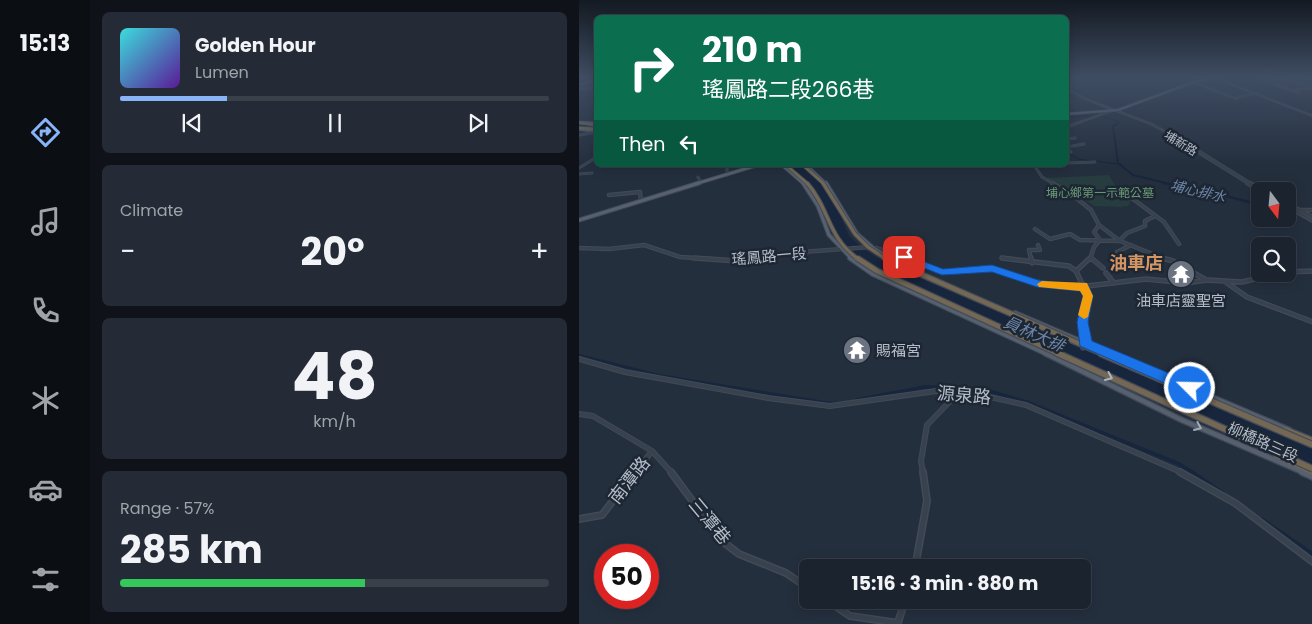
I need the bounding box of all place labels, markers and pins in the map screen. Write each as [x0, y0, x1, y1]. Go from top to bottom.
pin [883, 236, 925, 278]
temple icon: 油車店靈聖宮 [1166, 259, 1196, 289]
place label: 油車店靈聖宮 [1136, 290, 1226, 311]
temple icon: 賜福宮 [842, 335, 872, 365]
place label: 賜福宮 [876, 340, 921, 361]

